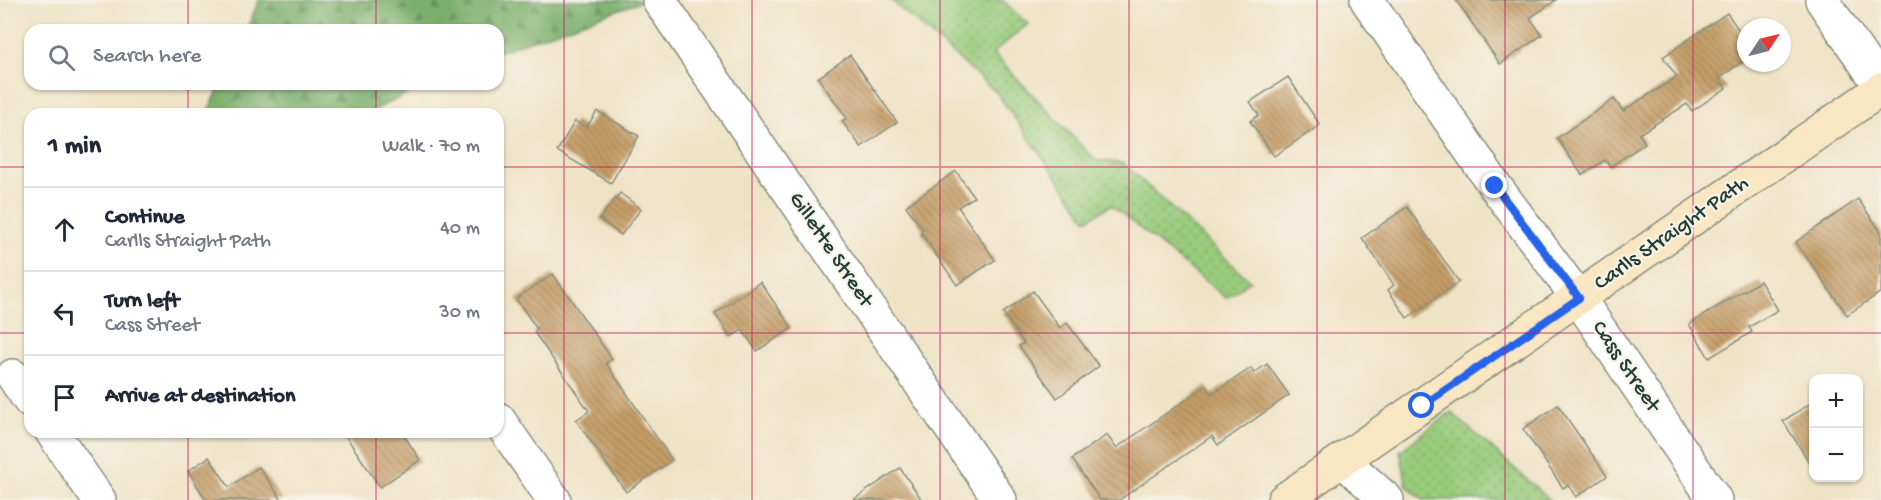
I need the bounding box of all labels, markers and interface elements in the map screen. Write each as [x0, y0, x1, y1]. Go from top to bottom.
north arrow [1737, 18, 1791, 72]
search box [24, 24, 504, 90]
icon: search [45, 41, 78, 74]
text: Search here [93, 44, 201, 70]
text: 1 min [48, 132, 101, 163]
text: Walk · 70 m [382, 136, 480, 159]
street label: Carlls Straight Path [1590, 171, 1754, 297]
route end [1481, 172, 1507, 198]
street label: Gillette Street [782, 188, 879, 314]
text: Continue [105, 205, 185, 231]
icon: ahead [48, 213, 81, 246]
text: 40 m [440, 218, 480, 241]
text: Carlls Straight Path [105, 231, 271, 254]
text: Turn left [105, 289, 179, 315]
icon: left [48, 297, 81, 330]
text: 30 m [439, 302, 480, 325]
text: Cass Street [105, 315, 200, 338]
street label: Cass Street [1585, 317, 1666, 419]
map controls [1809, 374, 1863, 482]
button: + [1809, 374, 1863, 428]
icon: arrive [48, 381, 81, 414]
text: Arrive at destination [105, 384, 295, 410]
route start [1408, 392, 1434, 418]
button: − [1809, 428, 1863, 482]

